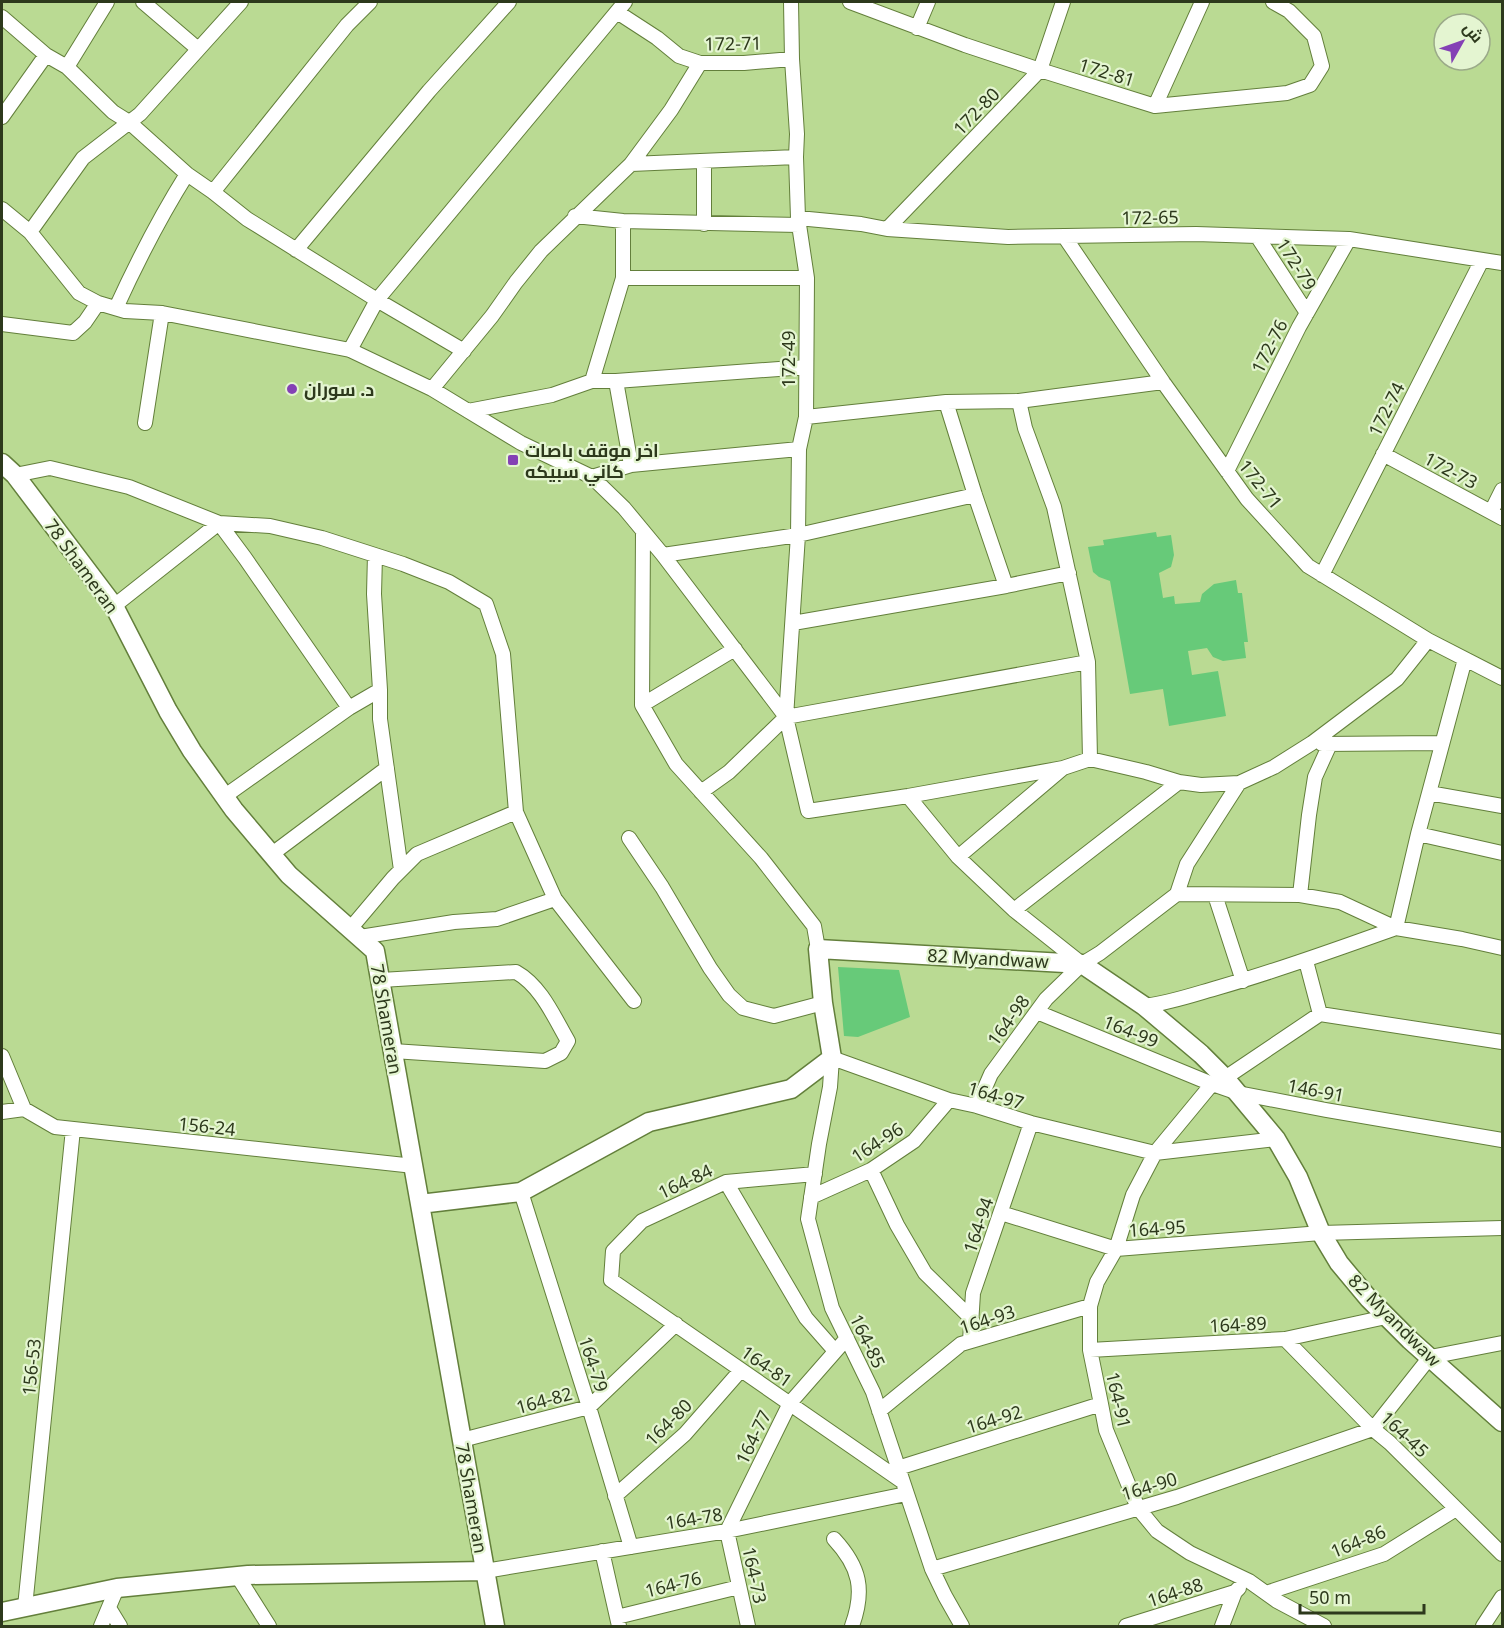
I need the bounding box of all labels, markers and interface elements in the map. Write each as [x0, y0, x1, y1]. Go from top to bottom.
north arrow [1432, 12, 1492, 72]
text: ش [1458, 17, 1489, 47]
street label: 172-71 [704, 31, 762, 55]
street label: 172-81 [1076, 52, 1138, 92]
street label: 172-80 [947, 82, 1005, 140]
street label: 172-65 [1121, 205, 1179, 229]
street label: 172-79 [1271, 233, 1323, 295]
street label: 172-76 [1245, 315, 1293, 377]
street label: 172-49 [776, 330, 800, 388]
place label: د. سوران [304, 377, 374, 401]
street label: 172-74 [1362, 378, 1410, 440]
marker: د. سوران [285, 382, 299, 396]
place label: اخر موقف باصات كاني سبيكه [525, 438, 659, 487]
street label: 172-73 [1420, 446, 1482, 494]
marker: اخر موقف باصات كاني سبيكه [506, 453, 520, 467]
street label: 172-71 [1234, 454, 1288, 514]
street label: 78 Shameran [39, 514, 125, 618]
street label: 82 Myandwaw [927, 943, 1049, 973]
street label: 78 Shameran [365, 962, 409, 1076]
street label: 164-98 [981, 990, 1035, 1050]
street label: 164-99 [1100, 1009, 1162, 1053]
street label: 146-91 [1286, 1073, 1346, 1107]
street label: 164-97 [965, 1076, 1027, 1114]
street label: 156-24 [177, 1111, 237, 1141]
street label: 164-96 [846, 1116, 908, 1168]
street label: 164-84 [654, 1158, 716, 1204]
street label: 164-94 [957, 1194, 999, 1256]
street label: 164-95 [1128, 1214, 1186, 1242]
street label: 82 Myandwaw [1344, 1269, 1446, 1371]
street label: 164-93 [956, 1299, 1018, 1339]
street label: 164-85 [845, 1310, 891, 1372]
street label: 164-89 [1209, 1311, 1267, 1337]
street label: 164-79 [574, 1333, 614, 1395]
street label: 156-53 [16, 1337, 46, 1397]
street label: 164-81 [737, 1340, 797, 1392]
street label: 164-91 [1101, 1369, 1137, 1431]
street label: 164-82 [513, 1381, 575, 1419]
street label: 164-80 [639, 1393, 697, 1451]
street label: 164-92 [963, 1399, 1025, 1439]
street label: 164-77 [730, 1406, 776, 1468]
street label: 164-45 [1376, 1406, 1434, 1462]
street label: 78 Shameran [450, 1441, 494, 1555]
street label: 164-90 [1118, 1466, 1180, 1506]
street label: 164-78 [664, 1502, 724, 1534]
street label: 164-86 [1327, 1519, 1389, 1563]
street label: 164-73 [737, 1544, 773, 1606]
street label: 164-76 [642, 1565, 704, 1603]
street label: 164-88 [1144, 1572, 1206, 1612]
scale bar [1300, 1577, 1424, 1615]
text: 50 m [1309, 1585, 1351, 1609]

